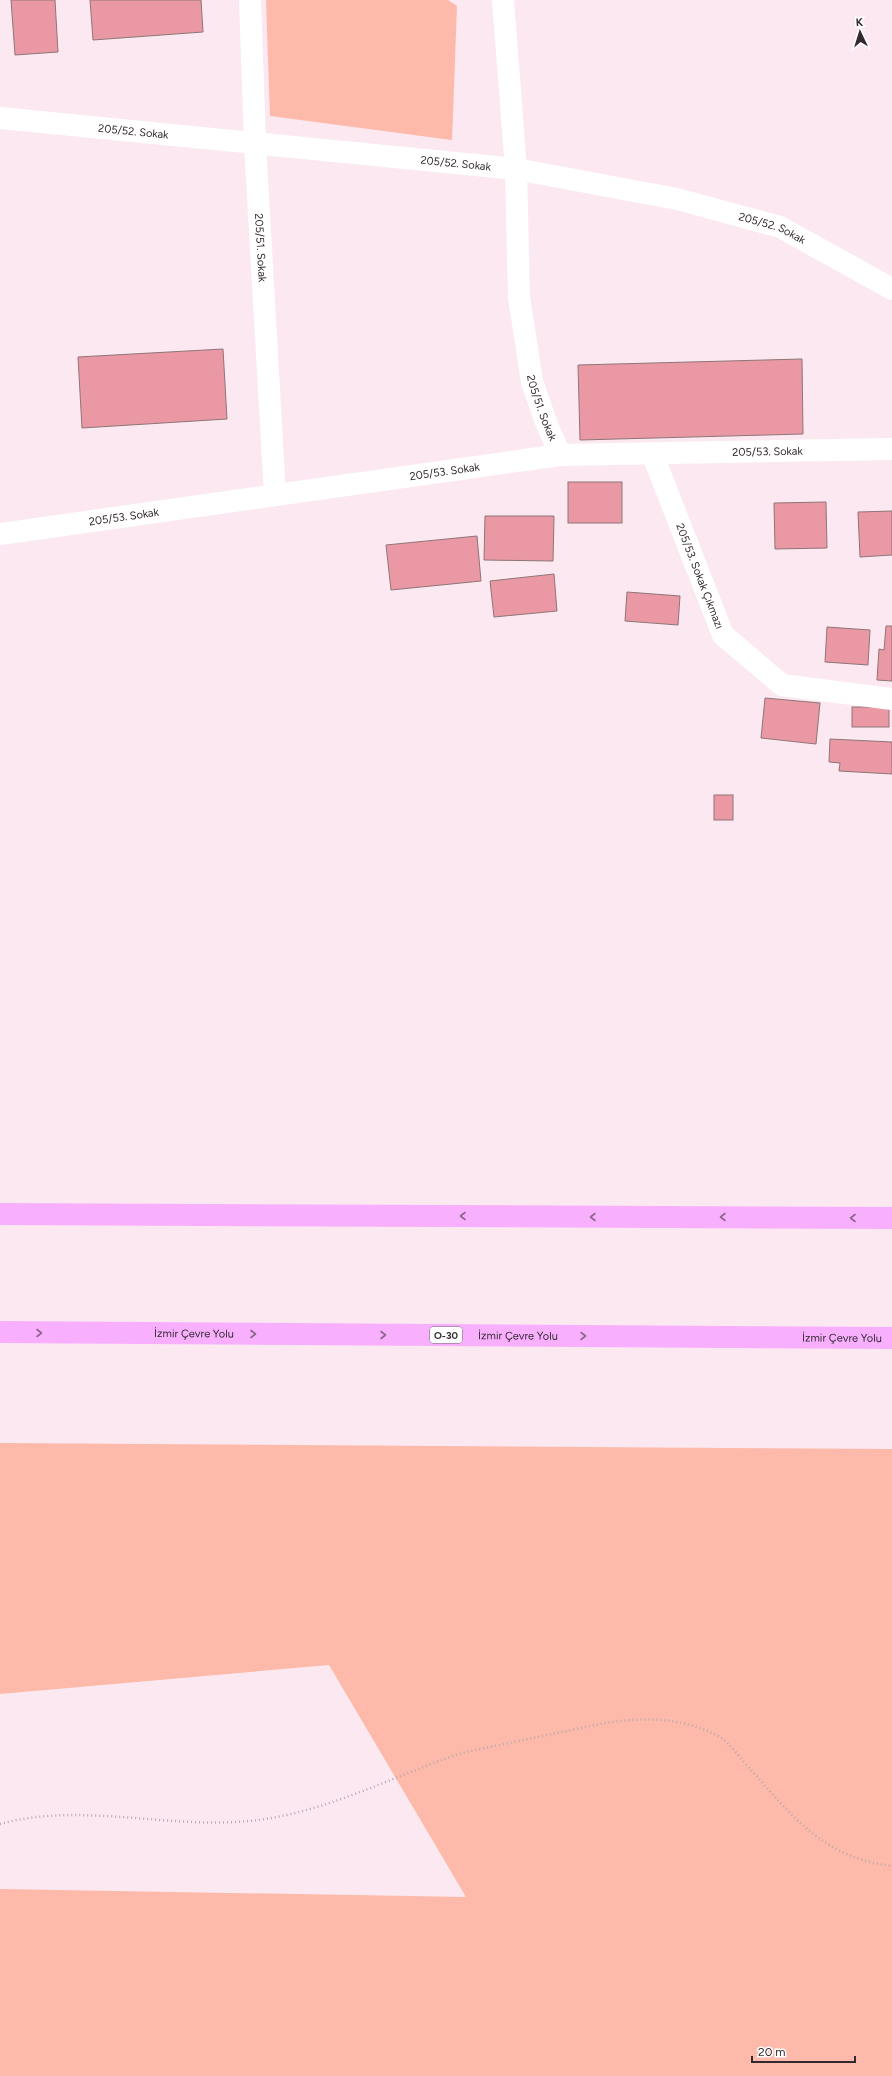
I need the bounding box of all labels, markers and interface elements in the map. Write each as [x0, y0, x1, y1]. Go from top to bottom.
north arrow [840, 12, 880, 52]
text: K [855, 16, 864, 29]
street label: 205/52. Sokak [97, 122, 170, 142]
street label: 205/52. Sokak [420, 154, 492, 174]
street label: 205/52. Sokak [737, 210, 808, 247]
street label: 205/51. Sokak [252, 213, 269, 283]
street label: 205/51. Sokak [524, 374, 559, 443]
street label: 205/53. Sokak [732, 445, 803, 459]
street label: 205/53. Sokak [409, 460, 481, 483]
street label: 205/53. Sokak [88, 506, 160, 528]
street label: 205/53. Sokak Çıkmazı [673, 522, 726, 631]
one-way arrow [460, 1212, 466, 1220]
one-way arrow [590, 1213, 596, 1221]
one-way arrow [720, 1213, 726, 1221]
one-way arrow [850, 1214, 856, 1222]
street label: İzmir Çevre Yolu [154, 1327, 234, 1341]
road number: O-30 [430, 1327, 462, 1343]
one-way arrow [36, 1329, 42, 1337]
street label: İzmir Çevre Yolu [478, 1329, 558, 1343]
one-way arrow [250, 1330, 256, 1338]
one-way arrow [380, 1331, 386, 1339]
street label: İzmir Çevre Yolu [802, 1331, 882, 1345]
one-way arrow [580, 1332, 586, 1340]
scale bar [752, 2038, 855, 2064]
text: 20 m [758, 2045, 786, 2059]

